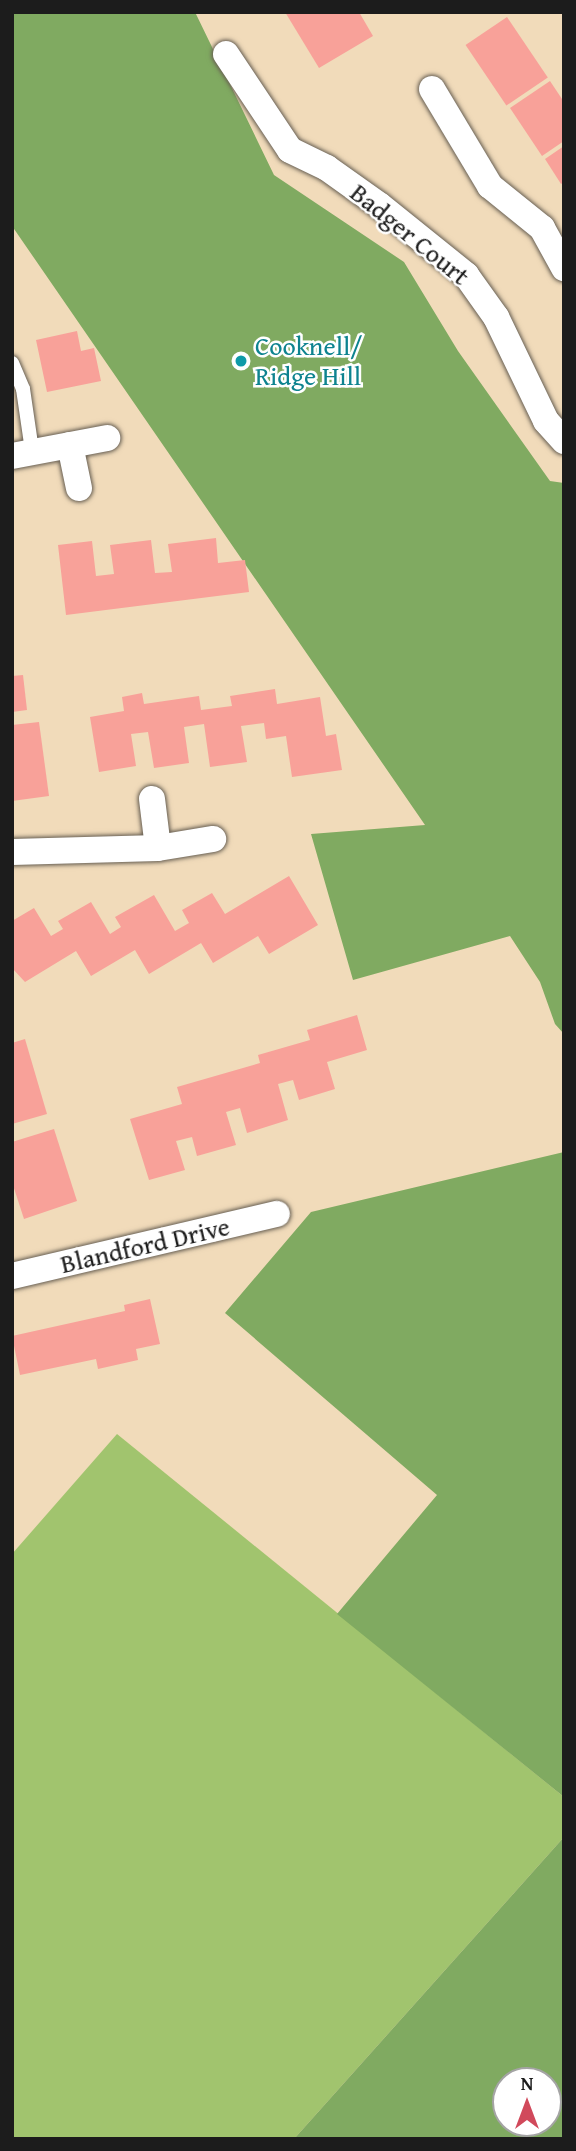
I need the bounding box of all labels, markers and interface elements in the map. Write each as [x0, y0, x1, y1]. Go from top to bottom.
street label: Badger Court [344, 177, 476, 291]
place label: Cooknell/ Ridge Hill [255, 330, 363, 392]
marker: Cooknell/ Ridge Hill [233, 353, 249, 369]
street label: Blandford Drive [57, 1210, 233, 1280]
north arrow [492, 2067, 562, 2137]
text: N [521, 2069, 533, 2097]

